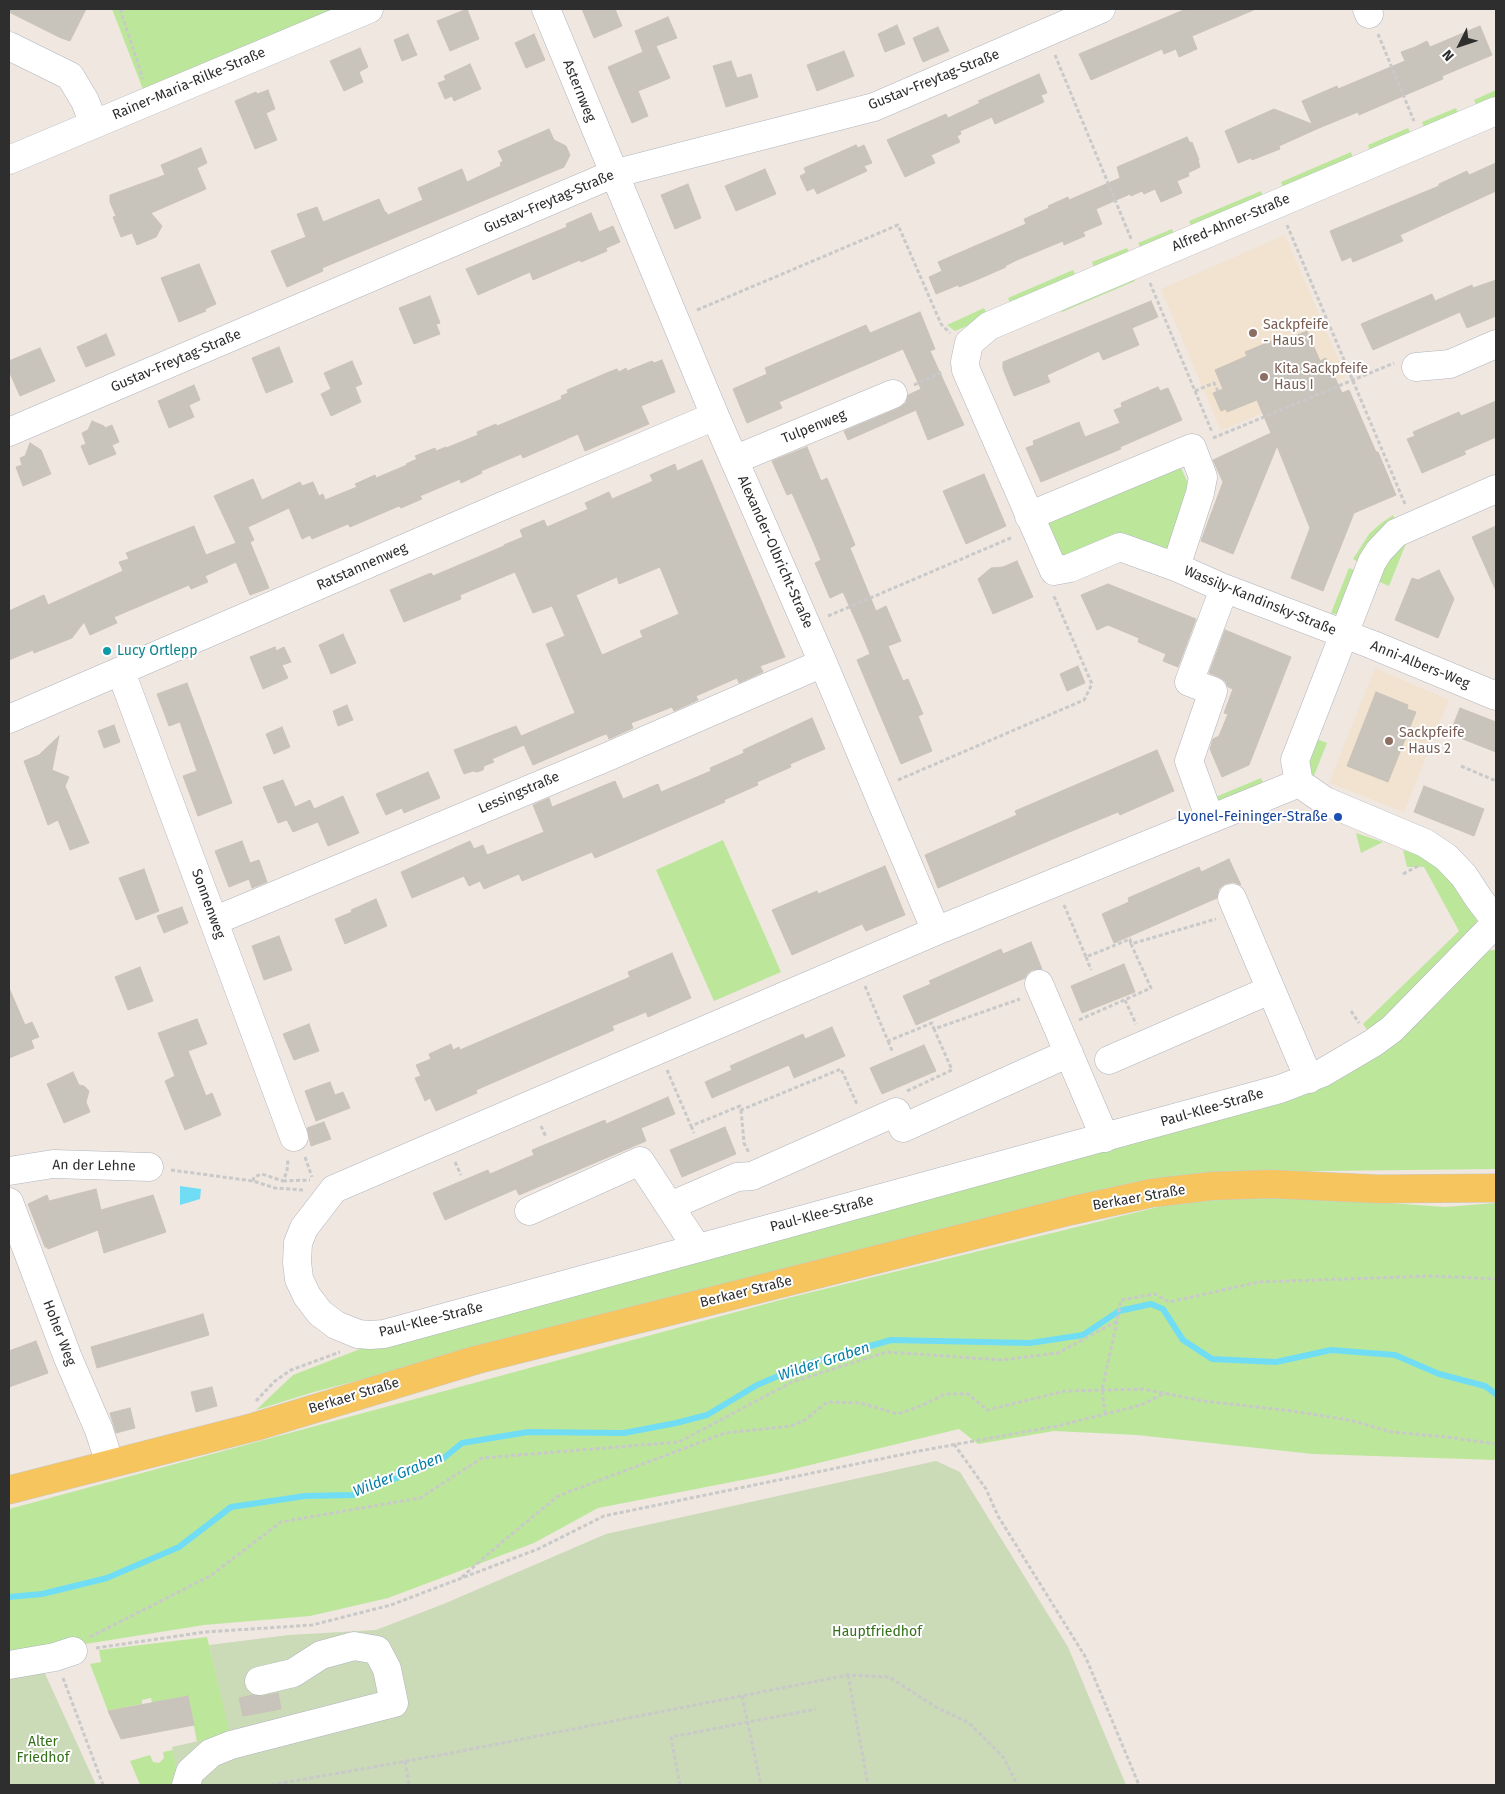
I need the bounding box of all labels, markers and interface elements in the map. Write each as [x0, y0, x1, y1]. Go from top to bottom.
north arrow [1435, 20, 1485, 70]
street label: Rainer-Maria-Rilke-Straße [110, 44, 268, 124]
street label: Gustav-Freytag-Straße [866, 46, 1002, 114]
text: N [1439, 46, 1458, 64]
street label: Asternweg [559, 57, 599, 125]
street label: Gustav-Freytag-Straße [481, 167, 617, 237]
street label: Alfred-Ahner-Straße [1169, 191, 1293, 255]
place label: Sackpfeife - Haus 1 [1263, 317, 1329, 350]
street label: Gustav-Freytag-Straße [108, 326, 244, 396]
marker: Sackpfeife - Haus 1 [1247, 327, 1259, 339]
place label: Kita Sackpfeife Haus I [1274, 361, 1368, 394]
marker: Kita Sackpfeife Haus I [1258, 371, 1270, 383]
street label: Tulpenweg [779, 406, 849, 448]
street label: Alexander-Olbricht-Straße [734, 473, 816, 631]
street label: Ratstannenweg [314, 540, 410, 594]
street label: Wassily-Kandinsky-Straße [1181, 563, 1339, 639]
street label: Anni-Albers-Weg [1368, 637, 1472, 693]
place label: Lucy Ortlepp [117, 643, 197, 659]
marker: Lucy Ortlepp [101, 645, 113, 657]
place label: Sackpfeife - Haus 2 [1399, 725, 1465, 758]
marker: Sackpfeife - Haus 2 [1383, 735, 1395, 747]
street label: Lessingstraße [476, 768, 562, 818]
place label: Lyonel-Feininger-Straße [1177, 809, 1328, 825]
marker: Lyonel-Feininger-Straße [1332, 811, 1344, 823]
street label: Sonnenweg [188, 867, 228, 941]
street label: Paul-Klee-Straße [1158, 1085, 1266, 1131]
street label: An der Lehne [52, 1157, 136, 1175]
street label: Berkaer Straße [1091, 1182, 1187, 1214]
street label: Paul-Klee-Straße [768, 1192, 876, 1236]
street label: Berkaer Straße [698, 1272, 794, 1312]
street label: Hoher Weg [39, 1298, 79, 1368]
street label: Paul-Klee-Straße [377, 1299, 485, 1341]
water label: Wilder Graben [776, 1339, 872, 1385]
street label: Berkaer Straße [307, 1374, 401, 1418]
water label: Wilder Graben [350, 1449, 446, 1501]
park label: Hauptfriedhof [832, 1624, 922, 1640]
park label: Alter Friedhof [17, 1734, 69, 1766]

